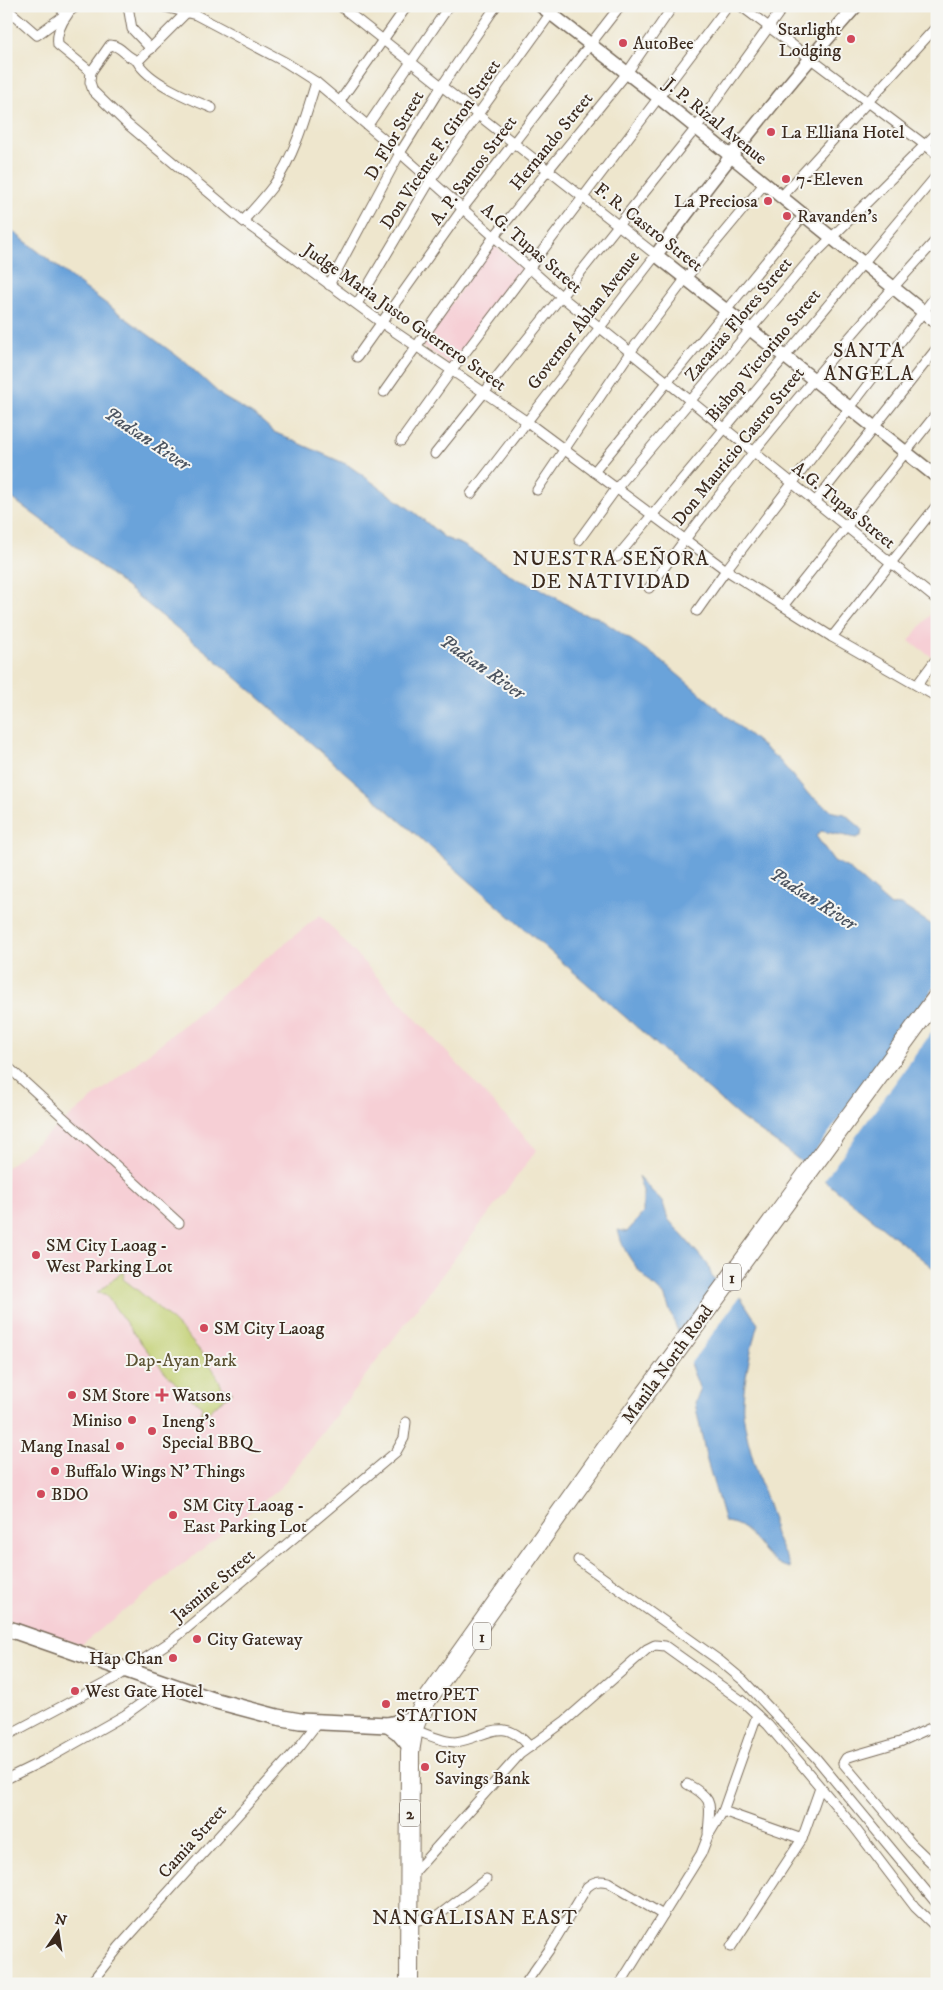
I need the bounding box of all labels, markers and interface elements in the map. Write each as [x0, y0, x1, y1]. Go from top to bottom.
place label: Starlight Lodging [778, 19, 841, 62]
place label: AutoBee [633, 33, 694, 55]
marker: Starlight Lodging [845, 33, 857, 45]
marker: AutoBee [617, 37, 629, 49]
street label: Don Vicente F. Giron Street [376, 55, 506, 233]
street label: J. P. Rizal Avenue [658, 72, 771, 170]
street label: D. Flor Street [360, 87, 429, 184]
street label: Hernando Street [506, 88, 598, 195]
street label: A. P. Santos Street [426, 112, 522, 230]
place label: La Elliana Hotel [781, 122, 905, 144]
marker: La Elliana Hotel [765, 126, 777, 138]
place label: 7-Eleven [796, 169, 864, 191]
marker: 7-Eleven [780, 173, 792, 185]
street label: F. R. Castro Street [590, 179, 707, 277]
place label: La Preciosa [674, 191, 758, 213]
marker: La Preciosa [762, 195, 774, 207]
street label: A.G. Tupas Street [476, 199, 587, 299]
place label: Ravanden's [797, 206, 878, 228]
marker: Ravanden's [781, 210, 793, 222]
street label: Judge Maria Justo Guerrero Street [297, 238, 510, 397]
street label: Governor Ablan Avenue [523, 247, 645, 394]
street label: Zacarias Flores Street [680, 253, 797, 386]
street label: Bishop Victorino Street [702, 284, 826, 427]
district label: SANTA ANGELA [824, 339, 914, 387]
street label: Don Mauricio Castro Street [668, 363, 810, 530]
water label: Padsan River [100, 402, 196, 478]
street label: A.G. Tupas Street [787, 457, 900, 554]
district label: NUESTRA SEÑORA DE NATIVIDAD [513, 546, 709, 595]
water label: Padsan River [435, 630, 531, 706]
water label: Padsan River [766, 863, 863, 937]
place label: SM City Laoag - West Parking Lot [45, 1235, 173, 1278]
marker: SM City Laoag - West Parking Lot [30, 1249, 42, 1261]
road number: 1 [723, 1264, 741, 1290]
street label: Manila North Road [617, 1301, 718, 1428]
place label: SM City Laoag [214, 1318, 324, 1340]
marker: SM City Laoag [198, 1322, 210, 1334]
park label: Dap-Ayan Park [125, 1350, 237, 1372]
place label: SM Store [82, 1385, 150, 1407]
place label: Watsons [171, 1385, 231, 1407]
marker: SM Store [66, 1389, 78, 1401]
marker: Watsons [156, 1389, 168, 1401]
place label: Miniso [72, 1410, 122, 1432]
place label: Ineng’s Special BBQ [162, 1411, 262, 1454]
marker: Miniso [126, 1414, 138, 1426]
marker: Ineng’s Special BBQ [146, 1425, 158, 1437]
place label: Mang Inasal [20, 1436, 111, 1458]
marker: Mang Inasal [114, 1440, 126, 1452]
place label: Buffalo Wings N' Things [65, 1461, 245, 1483]
marker: Buffalo Wings N' Things [49, 1465, 61, 1477]
place label: BDO [51, 1484, 89, 1506]
marker: BDO [35, 1488, 47, 1500]
place label: SM City Laoag - East Parking Lot [183, 1495, 307, 1538]
marker: SM City Laoag - East Parking Lot [167, 1509, 179, 1521]
street label: Jasmine Street [166, 1544, 260, 1628]
road number: 1 [473, 1622, 491, 1650]
place label: City Gateway [207, 1629, 303, 1651]
marker: City Gateway [191, 1633, 203, 1645]
place label: Hap Chan [89, 1648, 164, 1670]
marker: Hap Chan [167, 1652, 179, 1664]
place label: West Gate Hotel [84, 1681, 204, 1703]
place label: metro PET STATION [396, 1684, 479, 1727]
marker: West Gate Hotel [69, 1685, 81, 1697]
marker: metro PET STATION [380, 1698, 392, 1710]
place label: City Savings Bank [435, 1747, 530, 1790]
marker: City Savings Bank [419, 1761, 431, 1773]
street label: Camia Street [154, 1800, 232, 1883]
road number: 2 [400, 1800, 420, 1826]
district label: NANGALISAN EAST [372, 1906, 578, 1931]
north arrow [32, 1908, 82, 1958]
text: N [53, 1910, 69, 1930]

